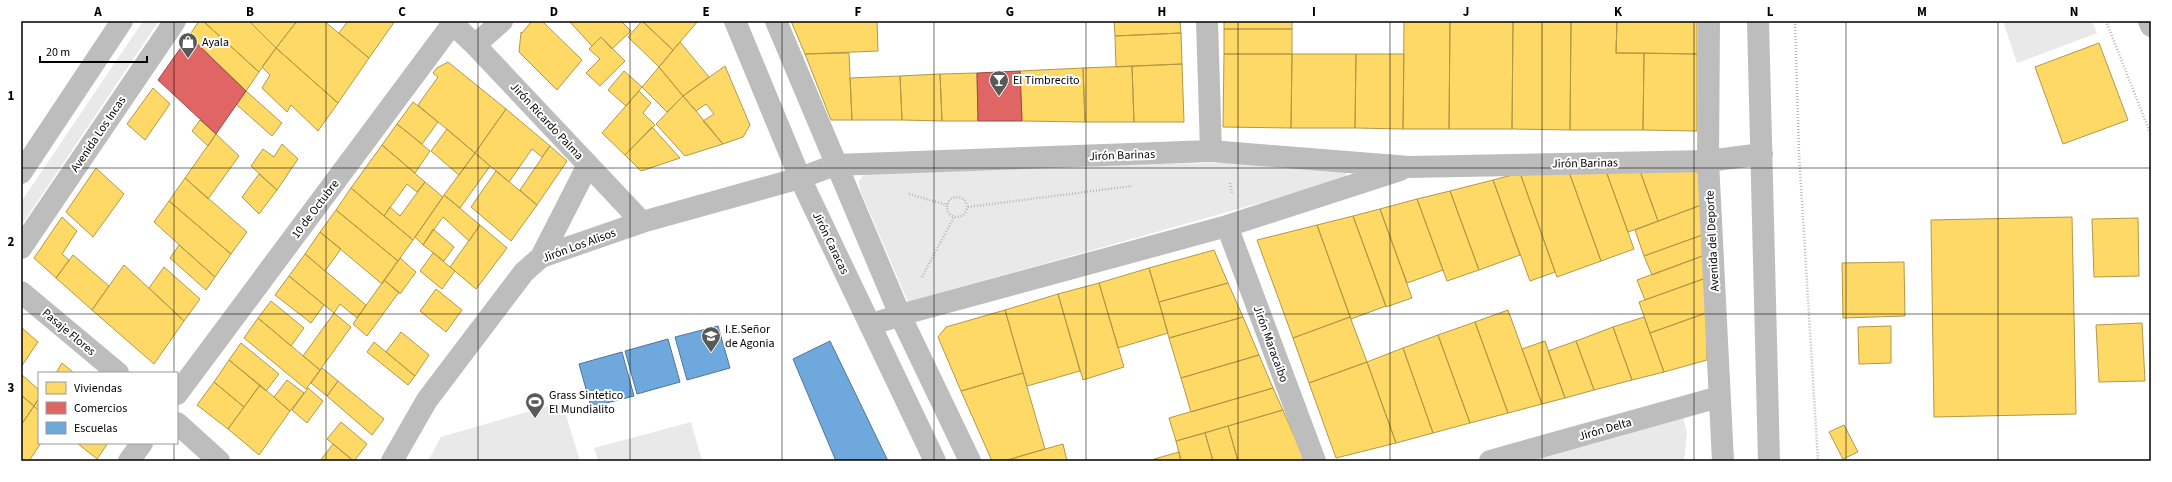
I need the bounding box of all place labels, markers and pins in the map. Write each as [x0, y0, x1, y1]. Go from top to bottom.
shop icon: Ayala [177, 31, 199, 59]
place label: Ayala [202, 34, 229, 51]
bar icon: El Timbrecito [988, 69, 1010, 97]
place label: El Timbrecito [1013, 72, 1080, 89]
place label: I.E.Señor de Agonia [725, 321, 774, 352]
school or university icon: I.E.Señor de Agonia [700, 325, 722, 353]
place label: Grass Sintetico El Mundialito [549, 387, 623, 418]
sports icon: Grass Sintetico El Mundialito [524, 391, 546, 419]

